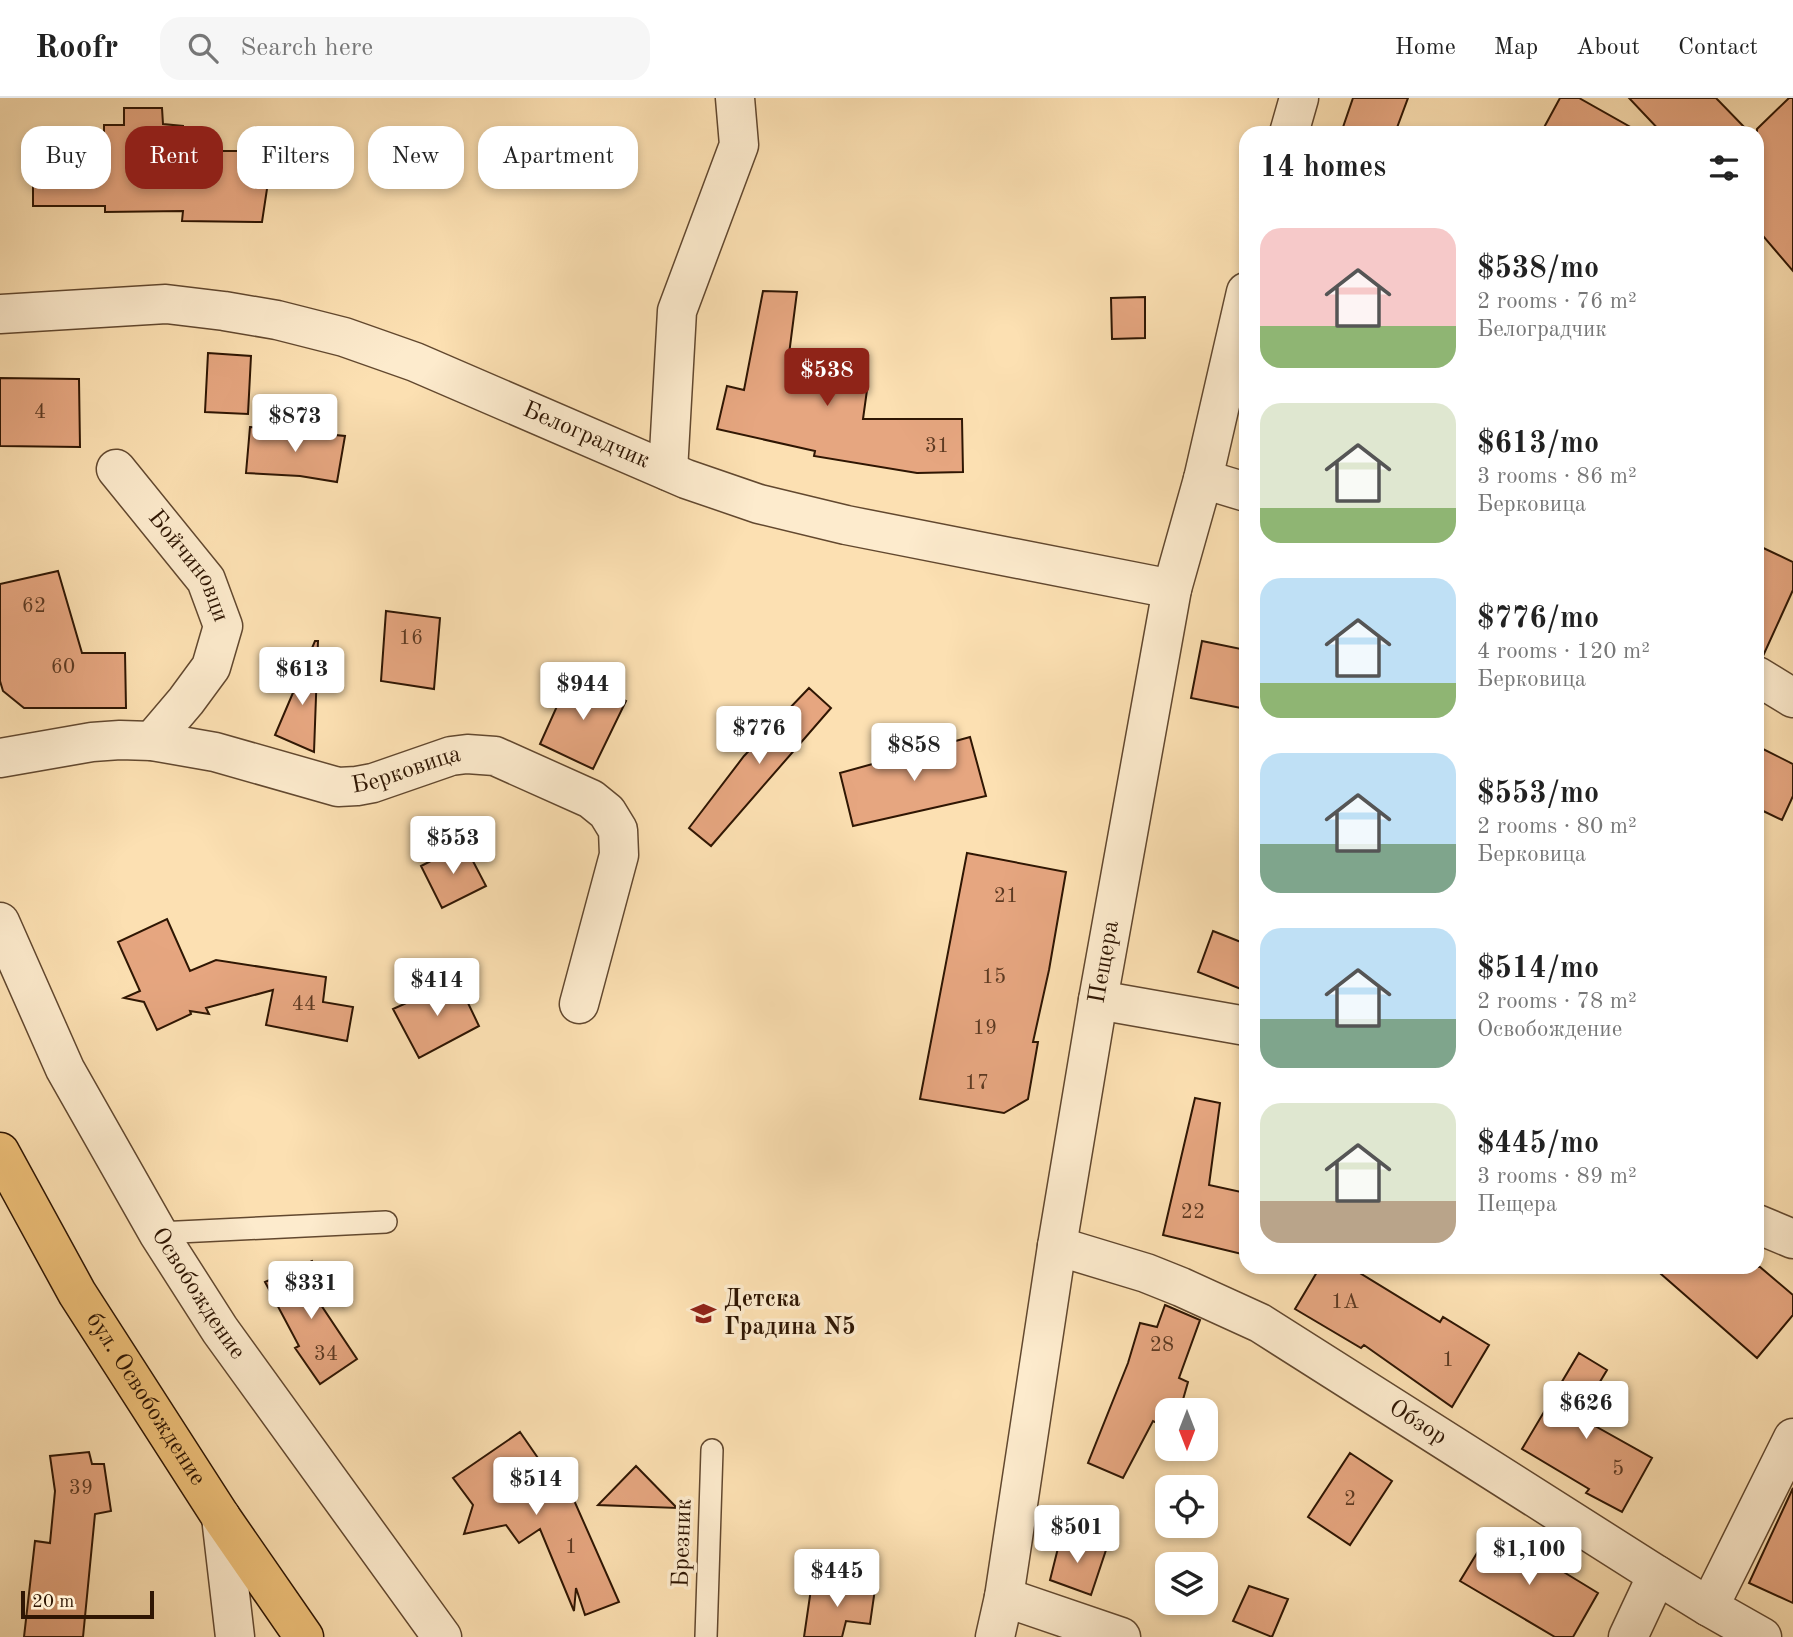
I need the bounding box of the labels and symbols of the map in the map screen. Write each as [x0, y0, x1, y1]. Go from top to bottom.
pin: $538 [786, 348, 868, 408]
pin: $873 [254, 394, 336, 454]
street label: Белоградчик [519, 398, 653, 474]
house number: 4 [34, 402, 46, 423]
house number: 31 [925, 436, 949, 457]
street label: Бойчиновци [143, 506, 232, 625]
house number: 62 [22, 596, 46, 617]
house number: 16 [399, 628, 423, 649]
pin: $613 [261, 648, 343, 707]
house number: 60 [51, 657, 75, 678]
pin: $944 [542, 662, 624, 722]
pin: $776 [718, 706, 800, 766]
pin: $858 [873, 724, 955, 783]
street label: Берковица [350, 743, 462, 799]
pin: $553 [412, 816, 494, 876]
house number: 21 [994, 886, 1018, 907]
street label: Пещера [1086, 919, 1124, 1005]
pin: $414 [396, 958, 478, 1018]
house number: 15 [982, 967, 1006, 988]
house number: 44 [292, 994, 316, 1015]
house number: 19 [973, 1018, 997, 1039]
house number: 17 [965, 1073, 989, 1094]
house number: 22 [1181, 1202, 1205, 1223]
street label: Освобождение [146, 1224, 249, 1364]
pin: $331 [270, 1262, 352, 1321]
place label: Детска Градина N5 [724, 1288, 856, 1340]
house number: 1А [1331, 1292, 1359, 1313]
school or university icon: Детска Градина N5 [690, 1300, 718, 1328]
street label: бул. Освобождение [81, 1308, 210, 1490]
house number: 28 [1150, 1335, 1174, 1356]
house number: 34 [314, 1344, 338, 1365]
house number: 1 [1442, 1350, 1454, 1371]
pin: $626 [1545, 1382, 1627, 1441]
street label: Обзор [1384, 1396, 1451, 1450]
north arrow [1155, 1398, 1218, 1461]
pin: $514 [495, 1458, 577, 1517]
house number: 5 [1612, 1459, 1624, 1480]
house number: 39 [69, 1478, 93, 1499]
house number: 2 [1344, 1489, 1356, 1510]
street label: Брезник [669, 1498, 697, 1588]
pin: $501 [1036, 1506, 1118, 1565]
pin: $1,100 [1472, 1528, 1586, 1587]
house number: 1 [565, 1537, 577, 1558]
pin: $445 [796, 1550, 878, 1609]
scale bar [21, 1588, 154, 1620]

